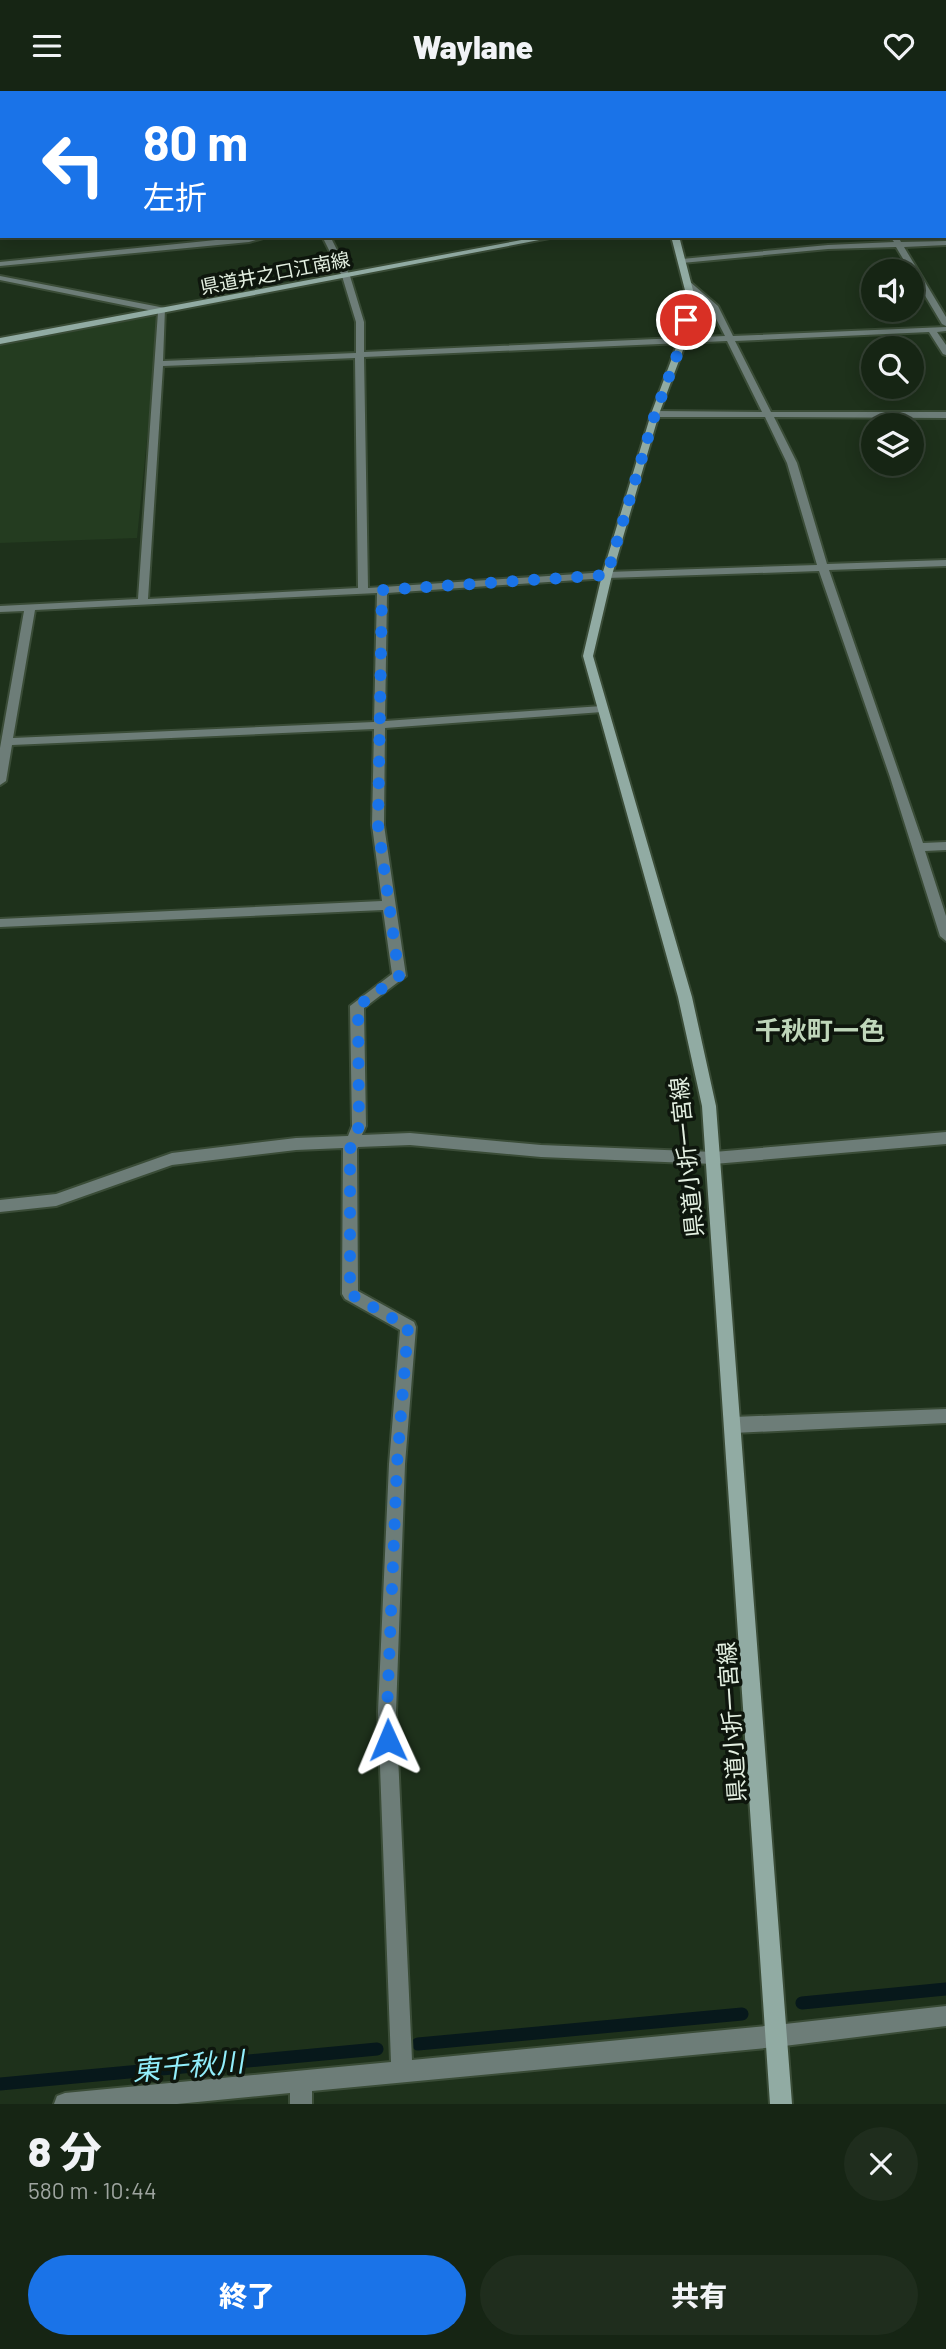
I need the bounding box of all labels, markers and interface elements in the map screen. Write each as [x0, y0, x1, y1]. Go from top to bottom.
icon: menu [28, 27, 66, 65]
text: Waylane [413, 27, 533, 65]
icon: heart [880, 27, 918, 65]
text: 80 m [143, 112, 248, 171]
icon: left [28, 119, 119, 210]
text: 左折 [143, 177, 207, 215]
street label: 県道井之口江南線 [198, 247, 352, 298]
map controls [861, 259, 924, 476]
button: sound [861, 259, 924, 322]
pin [656, 290, 716, 350]
icon: arrive [667, 301, 705, 339]
button: search [861, 336, 924, 399]
button: layers [861, 413, 924, 476]
district label: 千秋町一色 [755, 1014, 885, 1045]
street label: 県道小折一宮線 [664, 1076, 708, 1239]
street label: 県道小折一宮線 [711, 1641, 751, 1803]
position arrow [351, 1703, 425, 1777]
water label: 東千秋川 [131, 2043, 248, 2087]
text: 8 分 [28, 2125, 101, 2175]
button: close [844, 2127, 918, 2201]
text: 580 m · 10:44 [28, 2176, 157, 2204]
button: 終了 [28, 2255, 466, 2335]
button: 共有 [480, 2255, 918, 2335]

